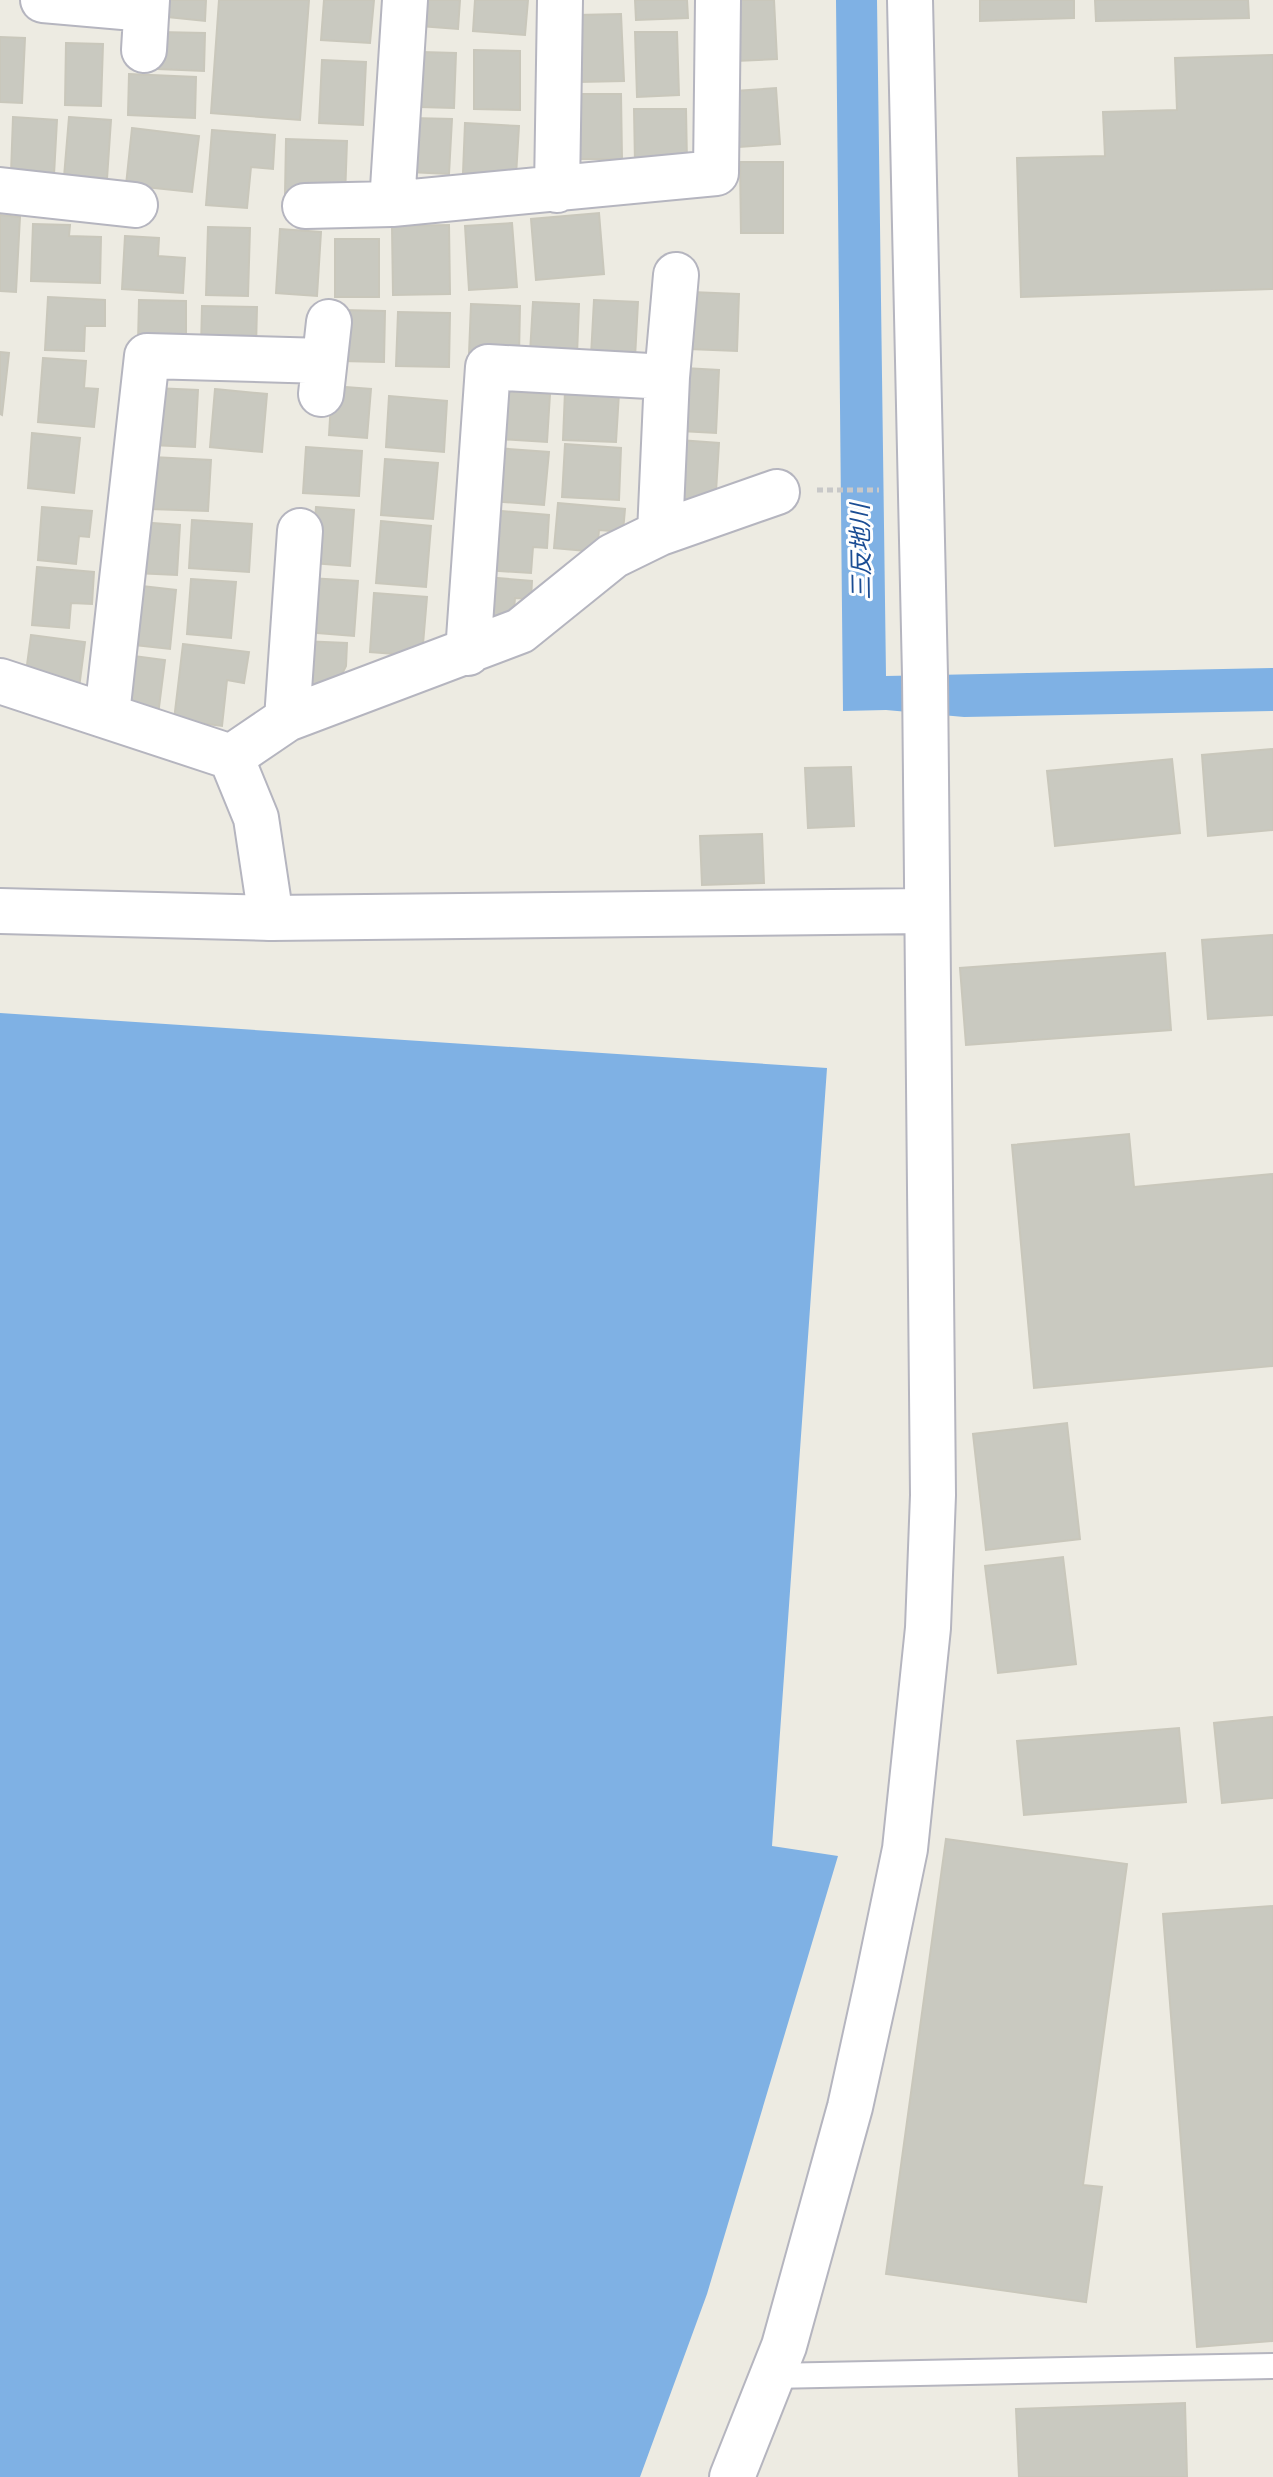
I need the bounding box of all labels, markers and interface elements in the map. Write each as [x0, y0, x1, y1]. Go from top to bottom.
water label: 三反地川 [843, 501, 878, 600]

